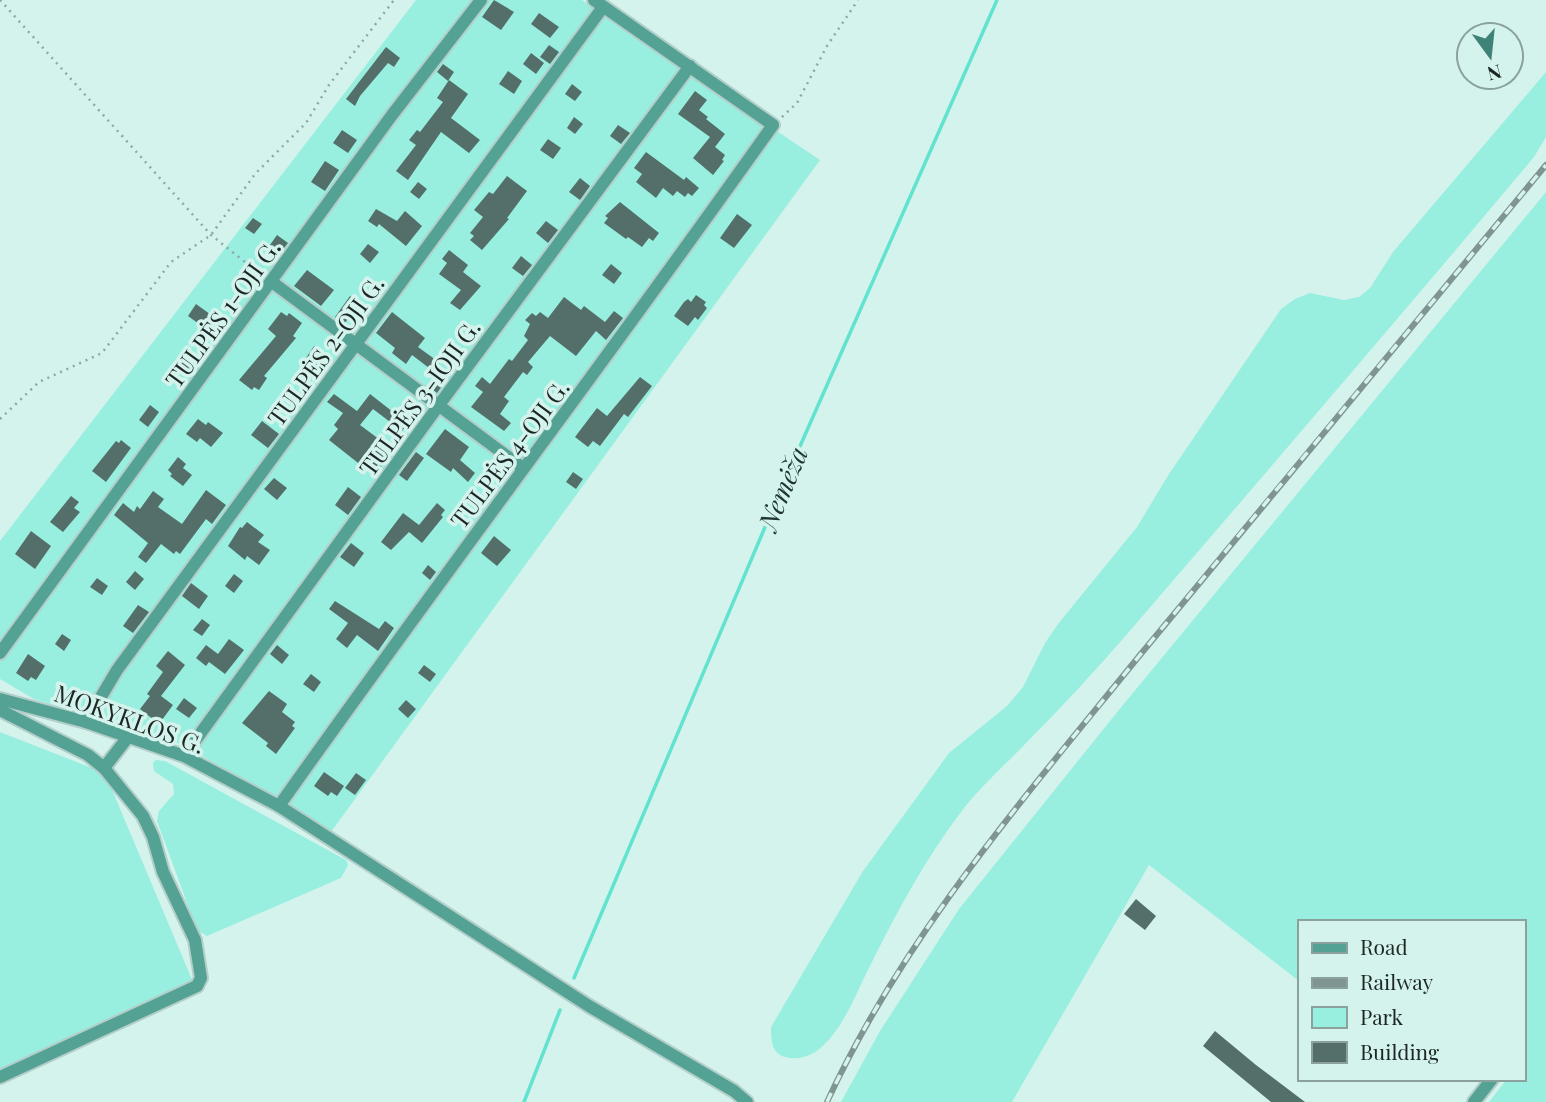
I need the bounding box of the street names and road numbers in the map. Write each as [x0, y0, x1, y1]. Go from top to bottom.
street label: TULPĖS 1-OJI G. [157, 232, 287, 394]
street label: TULPĖS 2-OJI G. [259, 268, 391, 432]
street label: TULPĖS 3-IOJI G. [351, 312, 487, 482]
street label: TULPĖS 4-OJI G. [442, 372, 576, 534]
street label: MOKYKLOS G. [50, 676, 210, 760]

